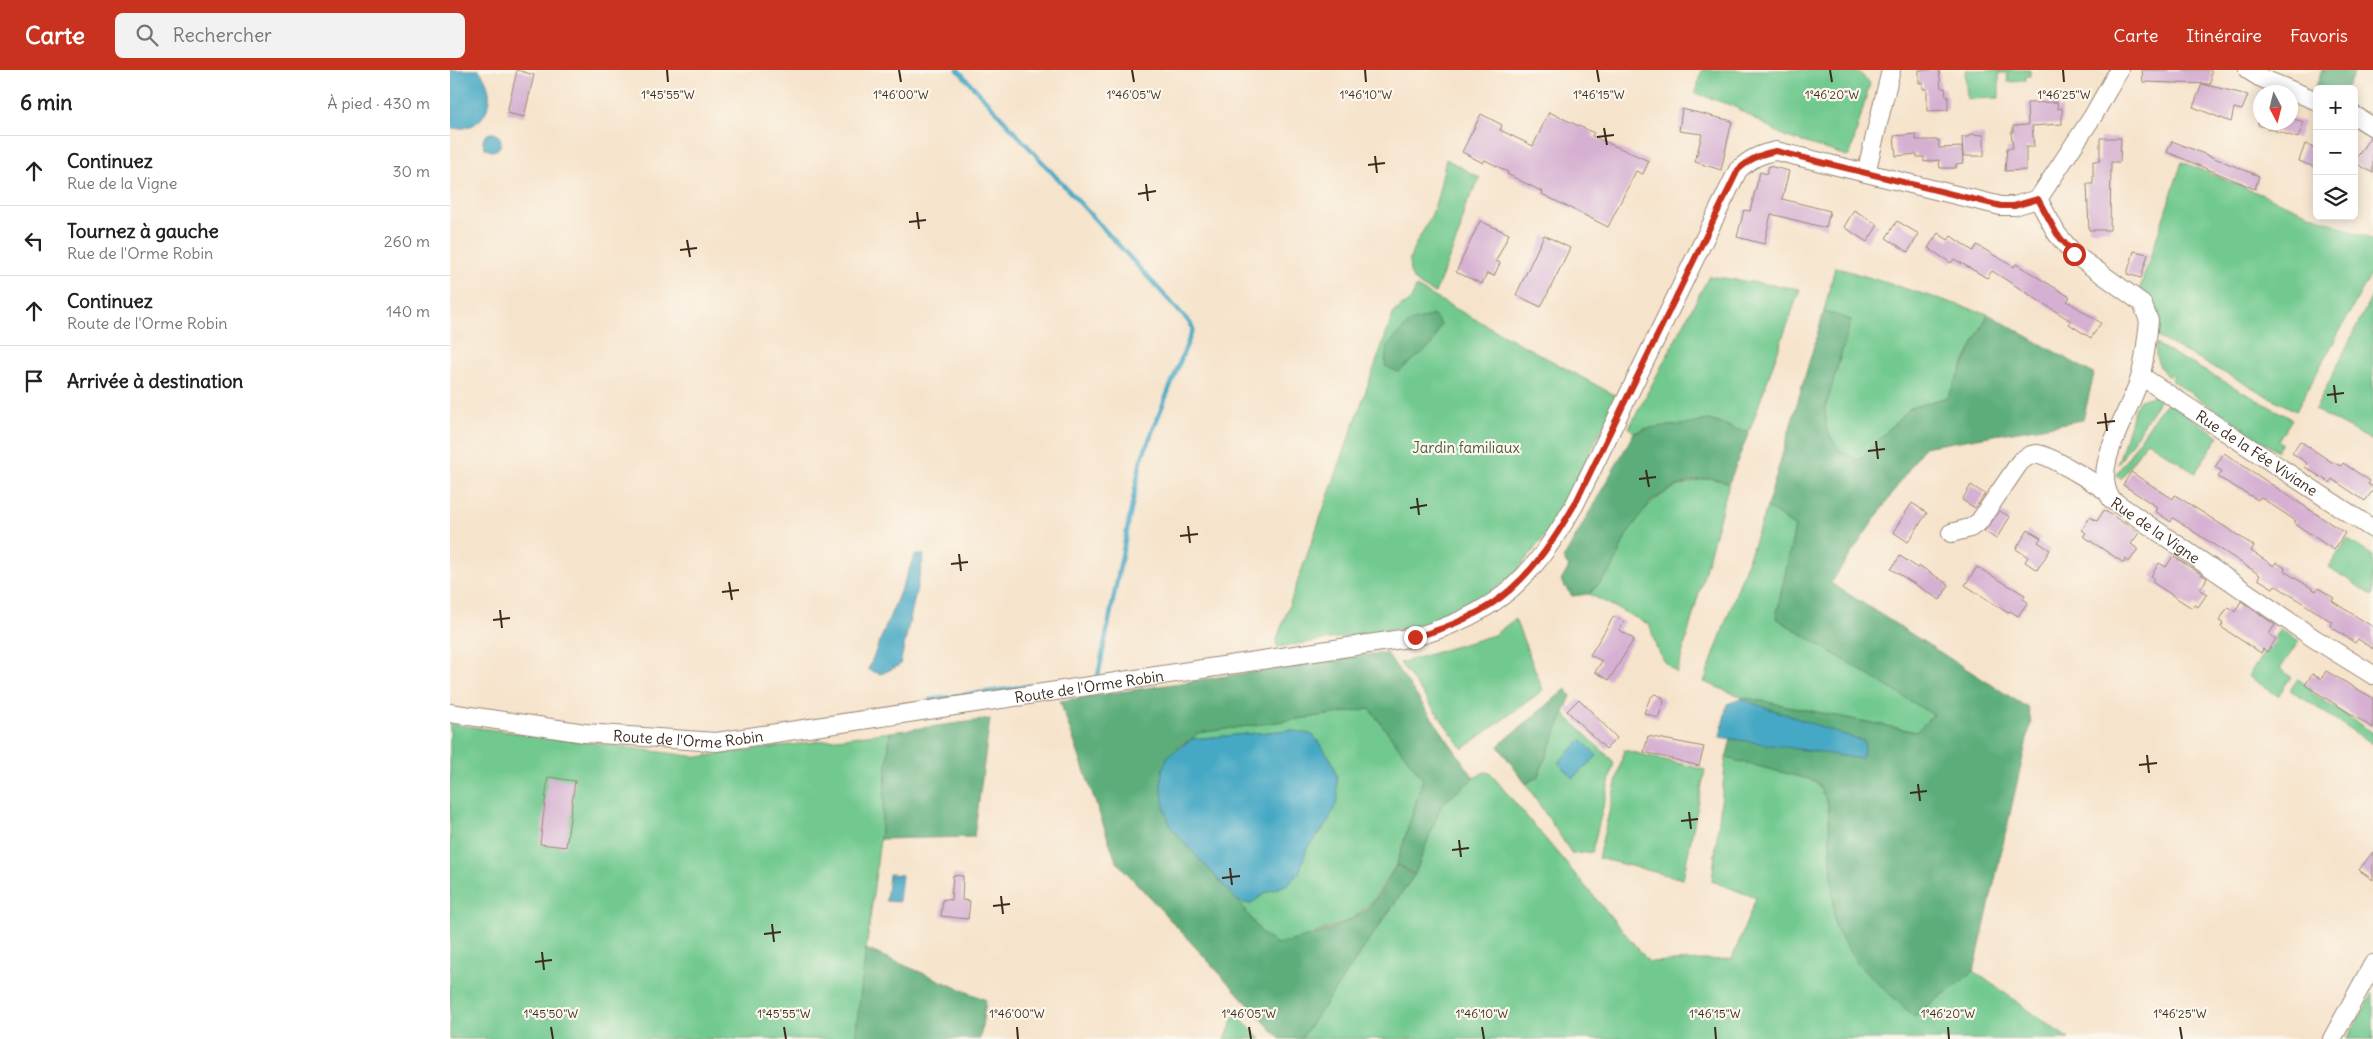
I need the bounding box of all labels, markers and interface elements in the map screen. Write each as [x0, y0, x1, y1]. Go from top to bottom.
search box [115, 13, 465, 58]
text: Carte [25, 20, 85, 50]
icon: search [133, 21, 161, 49]
text: Rechercher [173, 23, 272, 47]
text: Carte [2113, 24, 2158, 47]
text: Itinéraire [2186, 24, 2262, 47]
text: Favoris [2290, 24, 2348, 47]
north arrow [2253, 85, 2298, 130]
map controls [2313, 85, 2358, 220]
button: + [2313, 85, 2358, 130]
text: 1°45'55"W [641, 87, 695, 102]
text: 1°46'00"W [873, 87, 929, 102]
text: 1°46'05"W [1107, 87, 1161, 102]
text: 1°46'10"W [1340, 87, 1392, 102]
text: 1°46'15"W [1573, 87, 1625, 102]
text: 1°46'20"W [1805, 87, 1859, 102]
text: 1°46'25"W [2037, 87, 2091, 102]
text: 6 min [20, 89, 72, 116]
text: À pied · 430 m [327, 93, 430, 113]
button: − [2313, 130, 2358, 175]
text: Continuez [67, 149, 153, 173]
icon: ahead [20, 157, 48, 185]
text: 30 m [393, 161, 430, 181]
text: Rue de la Vigne [67, 173, 177, 193]
button: layers [2313, 175, 2358, 220]
text: Tournez à gauche [67, 219, 219, 243]
icon: left [20, 227, 48, 255]
text: 260 m [384, 231, 430, 251]
text: Rue de l'Orme Robin [67, 243, 213, 263]
route start [2063, 243, 2086, 266]
text: Continuez [67, 289, 153, 313]
icon: ahead [20, 297, 48, 325]
text: 140 m [386, 301, 430, 321]
text: Route de l'Orme Robin [67, 313, 228, 333]
icon: arrive [20, 367, 48, 395]
text: Arrivée à destination [67, 369, 243, 393]
street label: Rue de la Fée Viviane [2193, 406, 2322, 500]
park label: Jardin familiaux [1412, 438, 1520, 457]
street label: Rue de la Vigne [2108, 493, 2204, 567]
route end [1404, 626, 1427, 649]
street label: Route de l'Orme Robin [1013, 665, 1165, 707]
street label: Route de l'Orme Robin [612, 725, 765, 752]
text: 1°45'50"W [524, 1006, 578, 1021]
text: 1°45'55"W [757, 1006, 811, 1021]
text: 1°46'00"W [989, 1006, 1045, 1021]
text: 1°46'05"W [1222, 1006, 1276, 1021]
text: 1°46'10"W [1456, 1006, 1508, 1021]
text: 1°46'15"W [1689, 1006, 1741, 1021]
text: 1°46'20"W [1921, 1006, 1975, 1021]
text: 1°46'25"W [2153, 1006, 2207, 1021]

